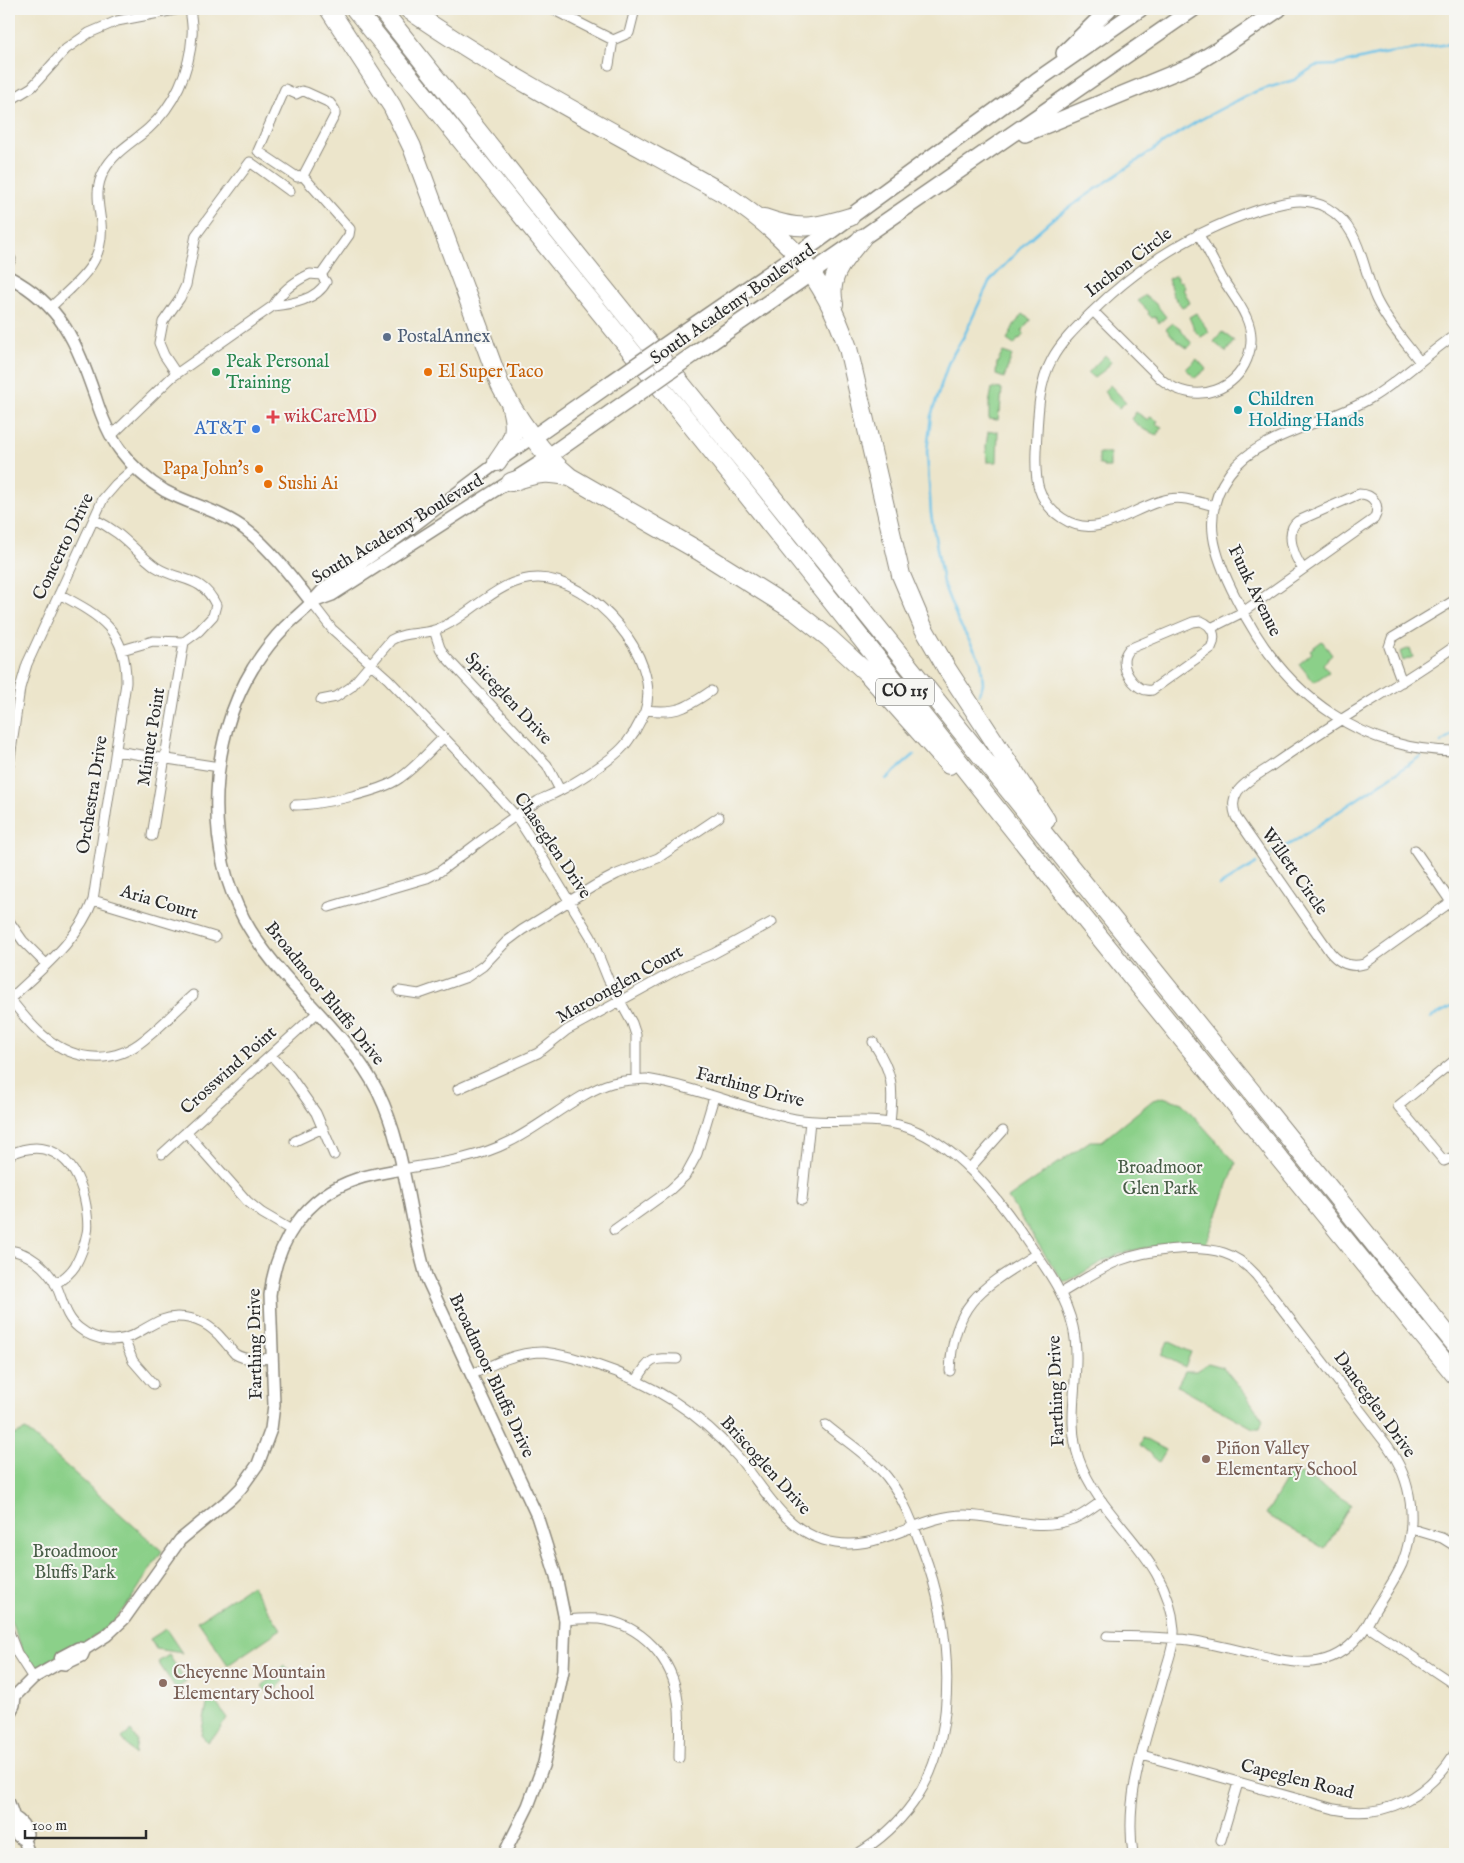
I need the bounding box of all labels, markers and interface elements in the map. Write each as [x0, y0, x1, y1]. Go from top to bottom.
street label: Inchon Circle [1081, 223, 1177, 303]
street label: South Academy Boulevard [646, 239, 820, 371]
place label: PostalAnnex [397, 326, 491, 349]
marker: PostalAnnex [381, 331, 393, 343]
place label: Peak Personal Training [226, 351, 329, 395]
place label: El Super Taco [438, 361, 544, 384]
marker: Peak Personal Training [210, 366, 222, 378]
marker: El Super Taco [422, 366, 434, 378]
place label: Children Holding Hands [1248, 389, 1364, 433]
marker: Children Holding Hands [1232, 404, 1244, 416]
place label: wikCareMD [284, 406, 377, 429]
marker: wikCareMD [266, 410, 280, 424]
place label: AT&T [194, 418, 246, 441]
marker: AT&T [250, 423, 262, 435]
place label: Papa John's [163, 458, 249, 481]
marker: Papa John's [253, 463, 265, 475]
street label: South Academy Boulevard [308, 469, 488, 590]
place label: Sushi Ai [278, 473, 338, 496]
marker: Sushi Ai [262, 478, 274, 490]
street label: Concerto Drive [28, 490, 100, 604]
street label: Funk Avenue [1222, 542, 1286, 640]
street label: Spiceglen Drive [459, 648, 557, 750]
road number: CO 115 [876, 679, 934, 706]
street label: Minuet Point [133, 686, 171, 788]
street label: Orchestra Drive [72, 734, 114, 856]
street label: Chaseglen Drive [508, 789, 596, 903]
street label: Willett Circle [1256, 824, 1332, 920]
street label: Aria Court [116, 880, 201, 926]
street label: Broadmoor Bluffs Drive [259, 917, 389, 1071]
street label: Maroonglen Court [553, 941, 687, 1029]
street label: Crosswind Point [176, 1022, 282, 1120]
street label: Farthing Drive [693, 1062, 807, 1114]
park label: Broadmoor Glen Park [1117, 1157, 1203, 1201]
street label: Farthing Drive [244, 1288, 268, 1400]
street label: Broadmoor Bluffs Drive [443, 1290, 539, 1462]
street label: Farthing Drive [1044, 1335, 1070, 1447]
street label: Danceglen Drive [1328, 1347, 1420, 1463]
street label: Briscoglen Drive [714, 1412, 816, 1520]
place label: Piñon Valley Elementary School [1216, 1438, 1357, 1482]
marker: Piñon Valley Elementary School [1200, 1453, 1212, 1465]
park label: Broadmoor Bluffs Park [32, 1541, 118, 1585]
place label: Cheyenne Mountain Elementary School [173, 1662, 326, 1706]
marker: Cheyenne Mountain Elementary School [157, 1677, 169, 1689]
street label: Capeglen Road [1238, 1755, 1356, 1805]
scale bar [25, 1808, 146, 1840]
text: 100 m [32, 1816, 68, 1835]

